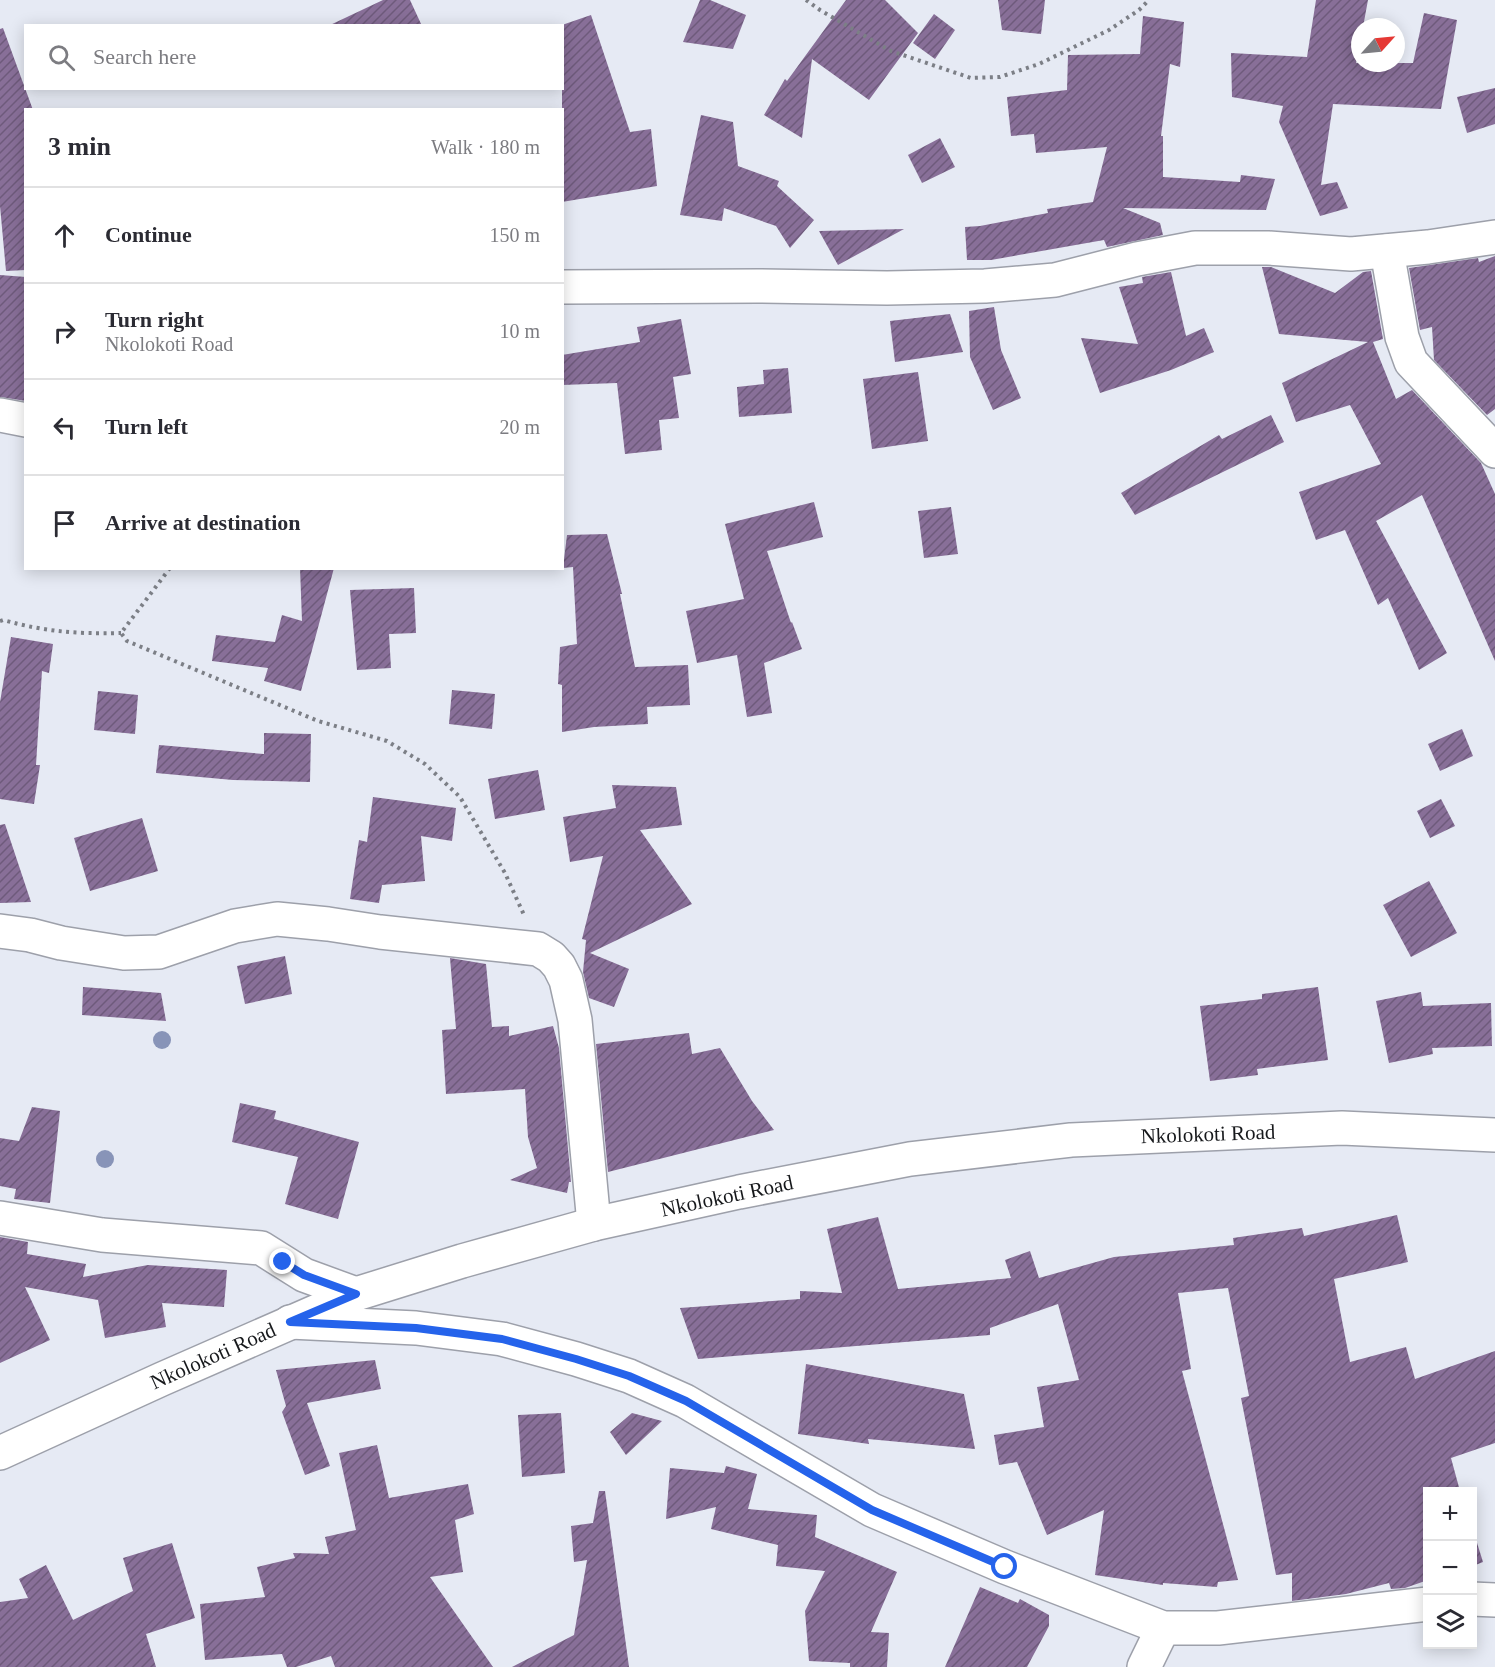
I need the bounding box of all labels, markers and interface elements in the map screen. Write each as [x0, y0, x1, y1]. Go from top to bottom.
north arrow [1351, 18, 1405, 72]
search box [24, 24, 564, 90]
icon: search [45, 41, 78, 74]
text: Search here [93, 44, 196, 69]
text: 3 min [48, 132, 111, 161]
text: Walk · 180 m [431, 136, 540, 158]
icon: ahead [48, 219, 81, 252]
text: Continue [105, 222, 192, 247]
text: 150 m [489, 224, 540, 246]
text: Turn right [105, 307, 204, 332]
icon: right [48, 315, 81, 348]
text: 10 m [499, 320, 540, 342]
text: Nkolokoti Road [105, 333, 233, 355]
icon: left [48, 411, 81, 444]
text: Turn left [105, 414, 188, 439]
text: 20 m [499, 416, 540, 438]
icon: arrive [48, 507, 81, 540]
text: Arrive at destination [105, 510, 301, 535]
street label: Nkolokoti Road [1140, 1120, 1276, 1148]
street label: Nkolokoti Road [659, 1170, 796, 1222]
route end [269, 1248, 295, 1274]
street label: Nkolokoti Road [147, 1317, 280, 1394]
map controls [1423, 1487, 1477, 1649]
button: + [1423, 1487, 1477, 1541]
button: − [1423, 1541, 1477, 1595]
route start [991, 1553, 1017, 1579]
button: layers [1423, 1595, 1477, 1649]

